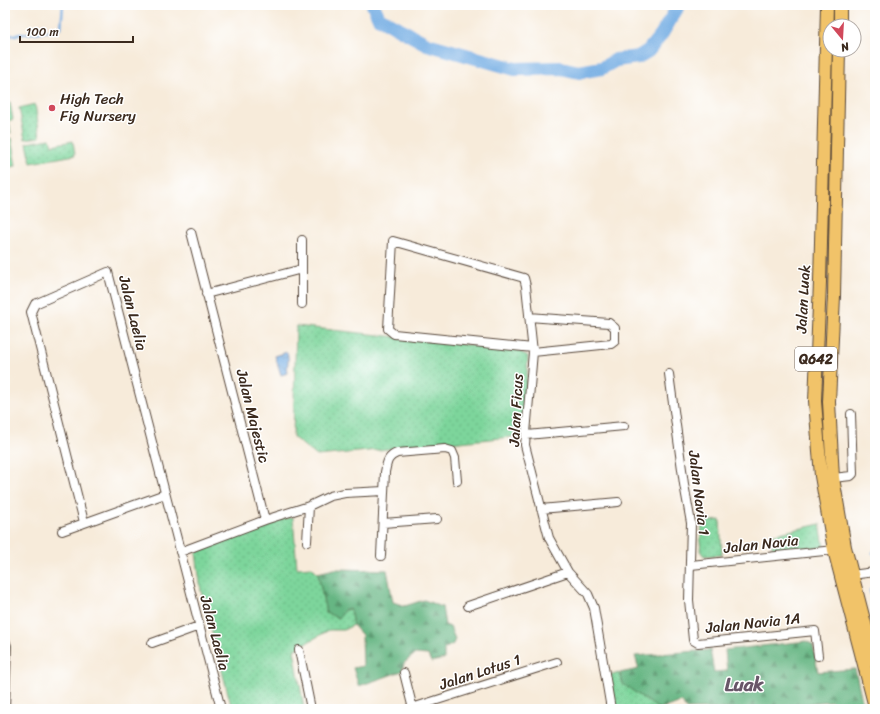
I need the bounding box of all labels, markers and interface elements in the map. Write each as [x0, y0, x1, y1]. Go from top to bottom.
scale bar [20, 18, 133, 44]
north arrow [822, 18, 862, 58]
text: 100 m [26, 21, 59, 43]
text: N [838, 37, 852, 57]
place label: High Tech Fig Nursery [60, 86, 136, 129]
marker: High Tech Fig Nursery [47, 103, 57, 113]
street label: Jalan Luak [788, 264, 818, 335]
street label: Jalan Laelia [111, 272, 155, 354]
road number: Q642 [795, 347, 837, 371]
street label: Jalan Majestic [229, 365, 277, 466]
street label: Jalan Ficus [501, 373, 531, 448]
street label: Jalan Navia 1 [681, 448, 717, 537]
street label: Jalan Navia [721, 527, 800, 561]
street label: Jalan Laelia [192, 592, 238, 674]
street label: Jalan Navia 1A [703, 605, 802, 641]
street label: Jalan Lotus 1 [435, 647, 524, 698]
district label: Luak [725, 668, 764, 701]

